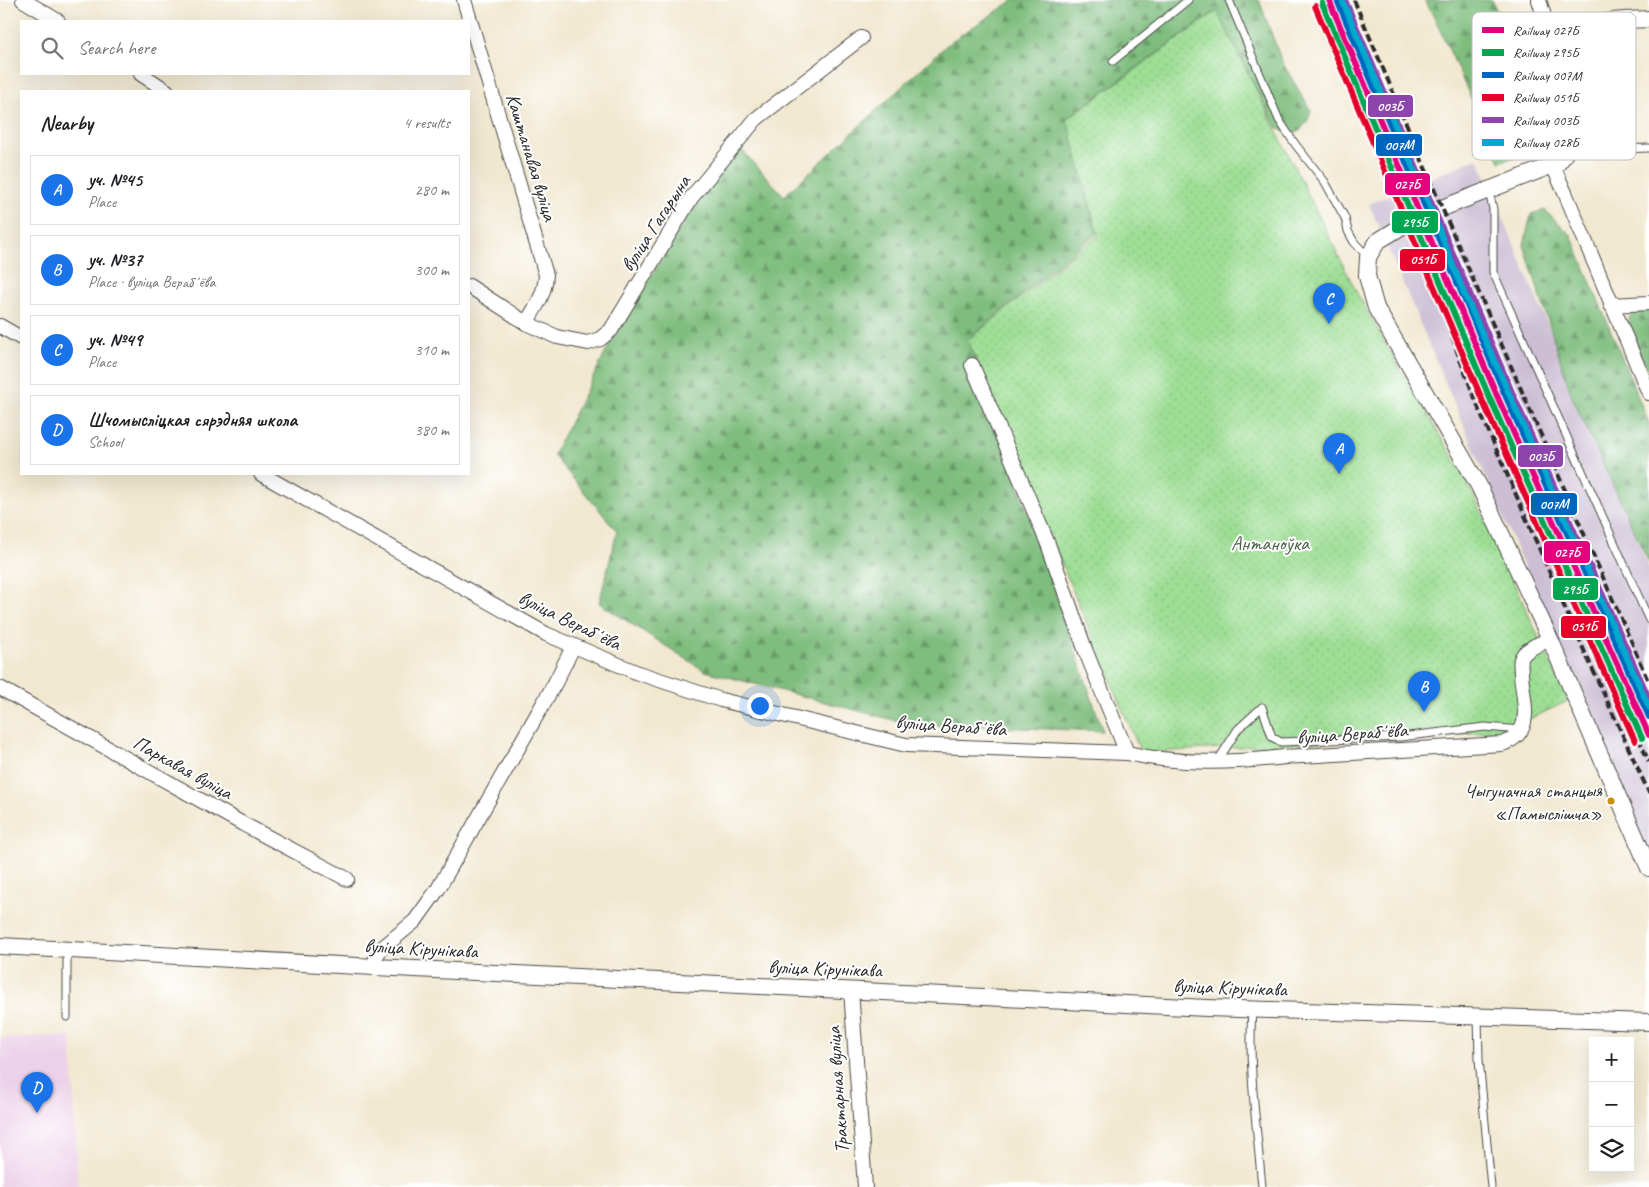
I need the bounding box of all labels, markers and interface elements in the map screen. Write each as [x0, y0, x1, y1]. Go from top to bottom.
legend [1472, 12, 1636, 160]
search box [20, 20, 470, 75]
text: Railway 027Б [1513, 22, 1582, 39]
icon: search [38, 34, 66, 62]
text: Search here [78, 36, 155, 60]
text: Railway 295Б [1513, 44, 1582, 61]
text: Railway 007М [1513, 67, 1584, 84]
text: Railway 051Б [1513, 89, 1582, 106]
street label: Каштанавая вуліца [500, 90, 563, 225]
line badge: 003Б [1367, 94, 1414, 118]
text: 003Б [1377, 98, 1406, 115]
text: Nearby [40, 110, 93, 136]
text: Railway 003Б [1513, 112, 1582, 129]
text: 4 results [403, 113, 450, 133]
line badge: 007М [1375, 133, 1423, 157]
text: Railway 028Б [1513, 134, 1582, 151]
text: 007М [1384, 137, 1415, 154]
text: уч. №45 [88, 168, 142, 192]
street label: вуліца Гагарына [615, 169, 697, 276]
line badge: 027Б [1384, 172, 1431, 196]
text: 027Б [1394, 176, 1423, 193]
text: A [53, 180, 61, 200]
text: 280 m [415, 180, 449, 200]
text: Place [88, 192, 116, 212]
line badge: 295Б [1391, 210, 1439, 234]
text: 295Б [1402, 214, 1431, 231]
text: уч. №37 [88, 248, 142, 272]
line badge: 051Б [1399, 248, 1446, 272]
text: 051Б [1410, 251, 1439, 268]
text: B [53, 260, 61, 280]
text: 300 m [415, 260, 449, 280]
text: Place · вуліца Верабʼёва [88, 272, 216, 292]
pin: C [1313, 283, 1345, 324]
text: уч. №49 [88, 328, 142, 352]
text: C [53, 340, 61, 360]
text: 310 m [415, 340, 449, 360]
text: Place [88, 352, 116, 372]
text: Шчомысліцкая сярэдняя школа [88, 408, 297, 432]
text: D [52, 420, 62, 440]
text: 380 m [415, 420, 449, 440]
text: School [88, 432, 122, 452]
pin: A [1323, 433, 1355, 474]
line badge: 003Б [1517, 444, 1564, 468]
text: 003Б [1528, 448, 1557, 465]
line badge: 007М [1530, 492, 1578, 516]
text: 007М [1539, 496, 1570, 513]
park label: Антаноўка [1231, 531, 1310, 556]
line badge: 027Б [1543, 540, 1591, 564]
text: 027Б [1554, 544, 1583, 561]
line badge: 295Б [1552, 577, 1599, 601]
text: 295Б [1562, 581, 1591, 598]
street label: вуліца Верабʼёва [514, 585, 626, 657]
line badge: 051Б [1560, 615, 1607, 639]
text: 051Б [1571, 618, 1600, 635]
pin: B [1408, 671, 1440, 712]
your location [747, 693, 773, 719]
street label: вуліца Верабʼёва [895, 709, 1008, 742]
street label: вуліца Верабʼёва [1296, 717, 1409, 750]
street label: Паркавая вуліца [129, 730, 238, 806]
place label: Чыгуначная станцыя «Памыслішча» [1465, 779, 1603, 826]
marker: Чыгуначная станцыя «Памыслішча» [1606, 796, 1616, 806]
street label: вуліца Кірунікава [364, 933, 480, 964]
street label: вуліца Кірунікава [768, 954, 884, 983]
street label: вуліца Кірунікава [1173, 973, 1289, 1002]
street label: Трактарная вуліца [821, 1024, 854, 1154]
map controls [1589, 1037, 1634, 1172]
button: + [1589, 1037, 1634, 1082]
pin: D [21, 1072, 53, 1113]
button: − [1589, 1082, 1634, 1127]
button: layers [1589, 1127, 1634, 1172]

